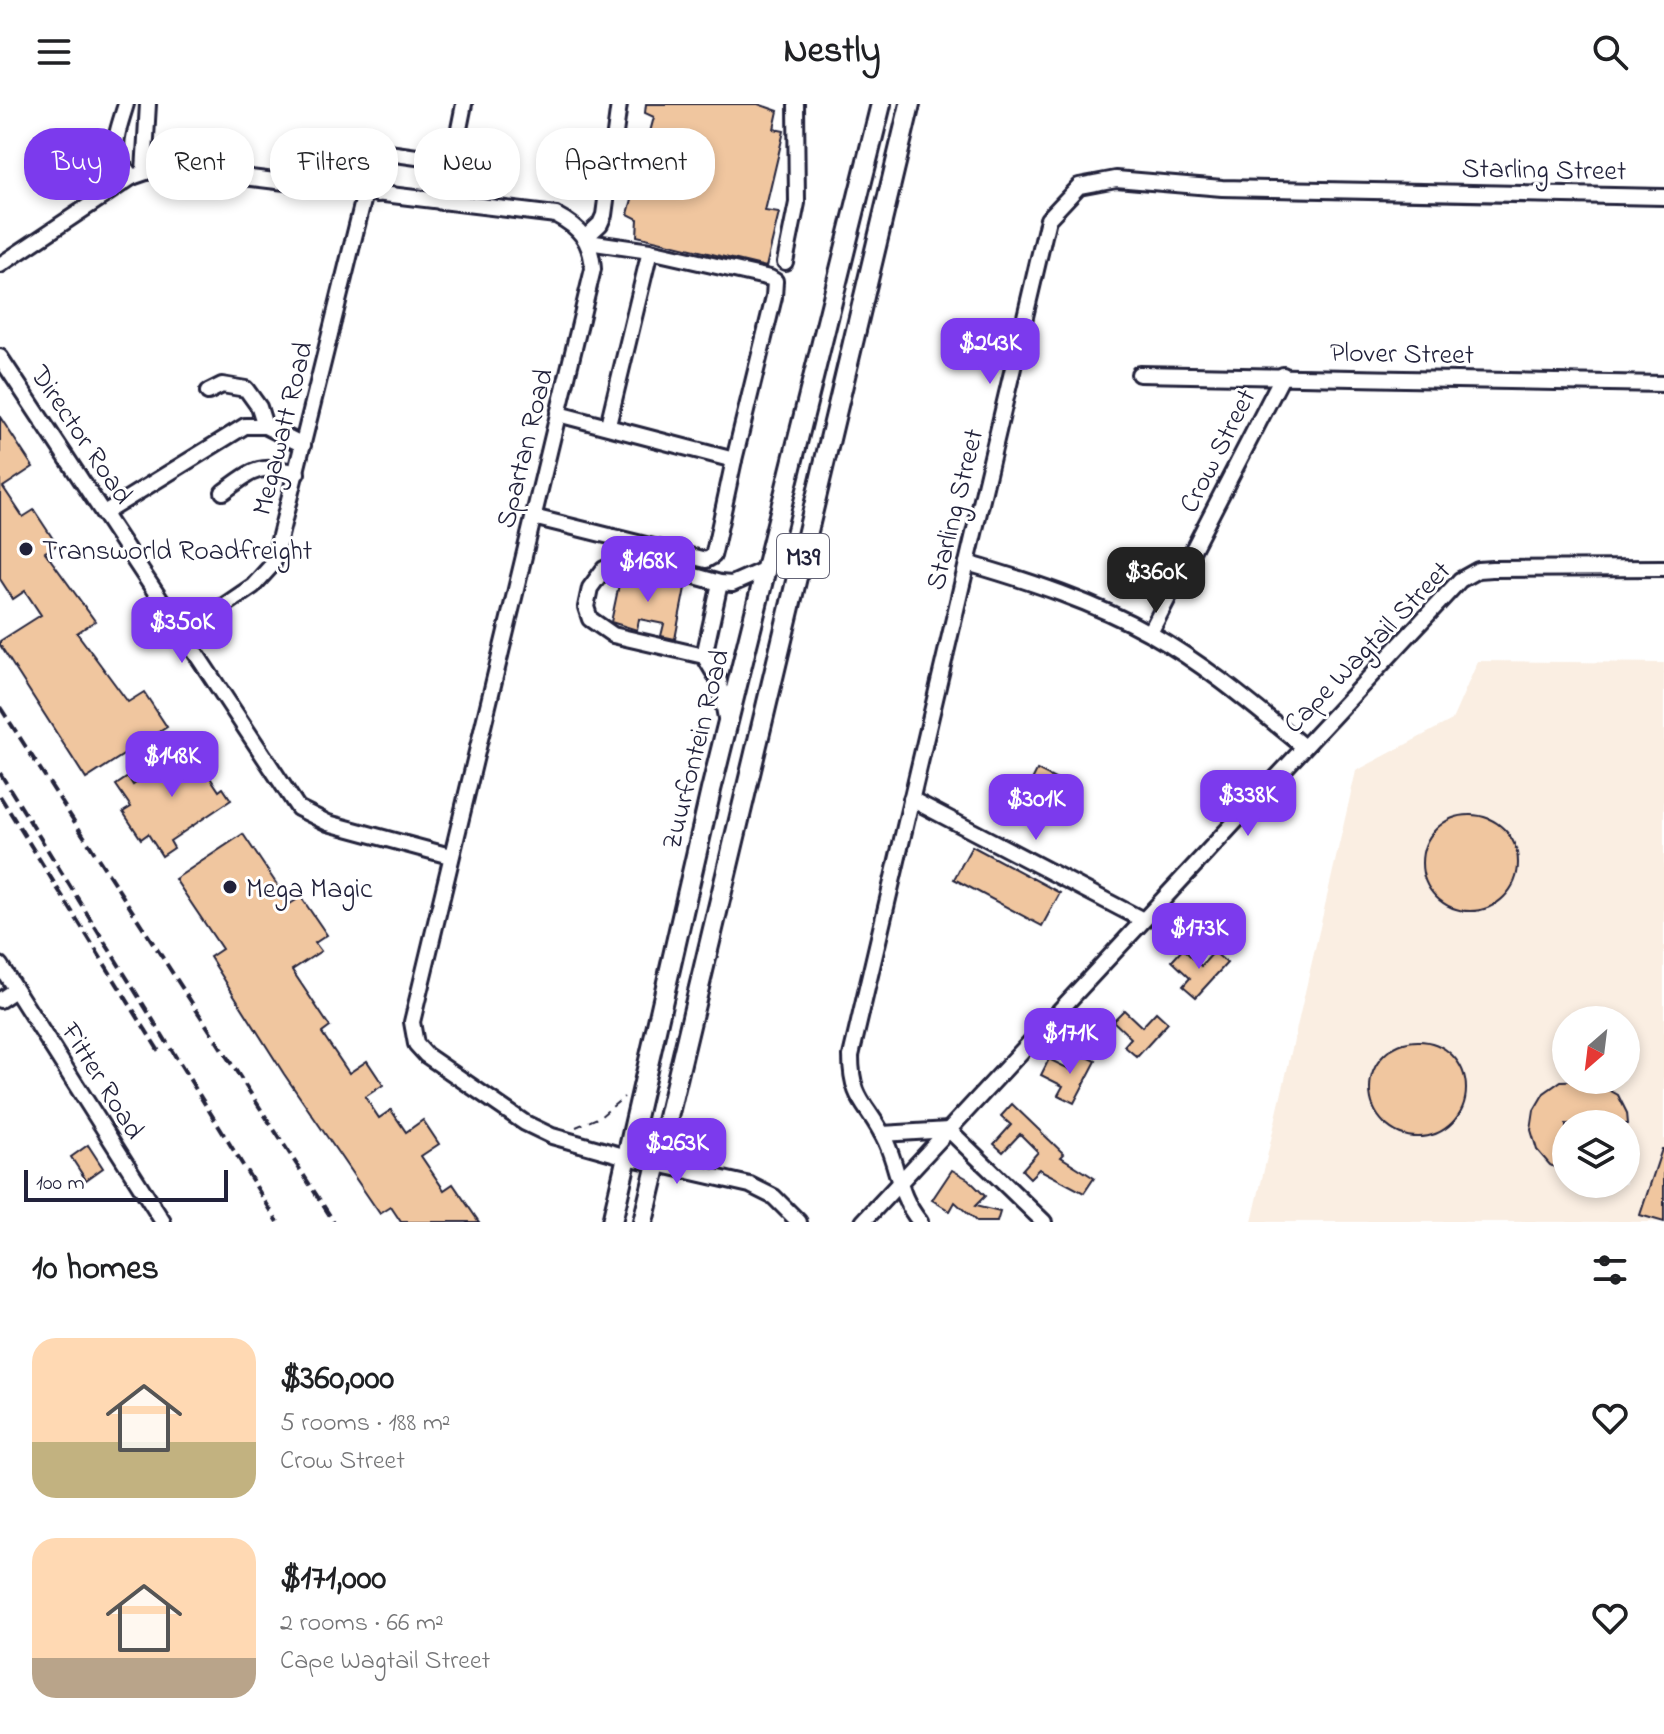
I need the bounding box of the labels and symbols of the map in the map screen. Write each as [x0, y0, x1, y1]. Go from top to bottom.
street label: Starling Street [1461, 150, 1627, 193]
pin: $243K [934, 318, 1046, 386]
street label: Plover Street [1329, 334, 1474, 377]
street label: Megawatt Road [243, 338, 326, 520]
street label: Director Road [18, 357, 142, 514]
street label: Spartan Road [487, 364, 566, 533]
street label: Crow Street [1170, 382, 1268, 521]
street label: Starling Street [917, 425, 996, 595]
place label: Transworld Roadfreight [42, 532, 312, 573]
road number: M39 [777, 534, 829, 578]
pin: $168K [592, 536, 704, 604]
marker: Transworld Roadfreight [17, 540, 35, 558]
pin: $360K [1100, 547, 1212, 615]
street label: Cape Wagtail Street [1275, 553, 1462, 744]
pin: $350K [126, 597, 238, 665]
street label: Zuurfontein Road [653, 645, 742, 854]
pin: $148K [116, 731, 228, 799]
pin: $338K [1192, 770, 1304, 838]
pin: $301K [980, 774, 1092, 842]
place label: Mega Magic [246, 870, 373, 911]
marker: Mega Magic [221, 878, 239, 896]
pin: $173K [1143, 903, 1255, 971]
north arrow [1552, 1006, 1640, 1094]
pin: $171K [1014, 1008, 1126, 1076]
street label: Fitter Road [48, 1015, 153, 1149]
pin: $263K [621, 1118, 733, 1186]
scale bar [24, 1166, 228, 1202]

